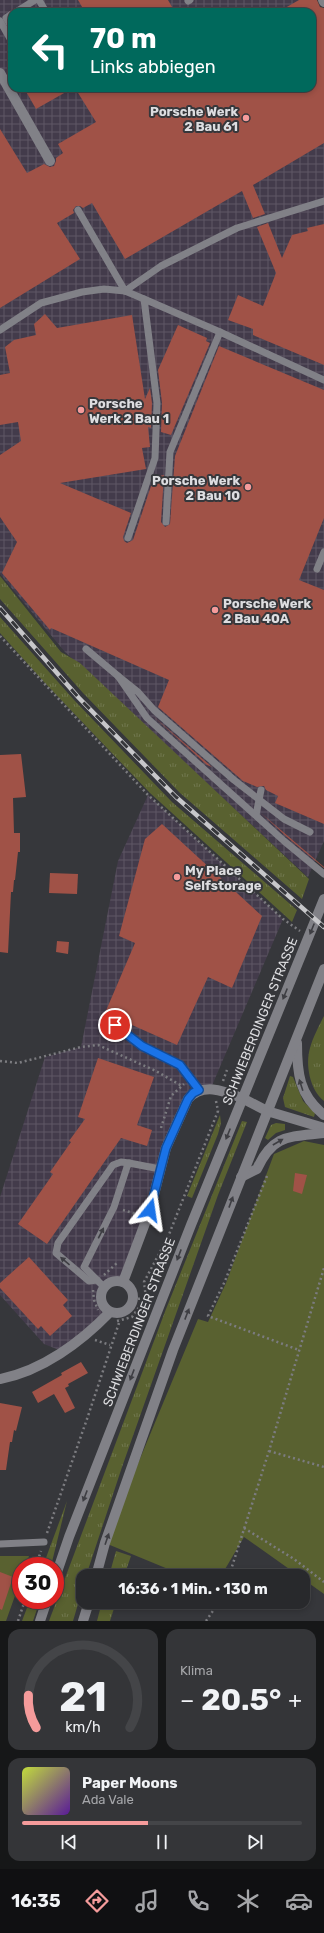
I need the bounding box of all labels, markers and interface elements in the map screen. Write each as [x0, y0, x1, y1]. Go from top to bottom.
text: 70 m [90, 22, 157, 55]
icon: left [24, 24, 76, 76]
text: Links abbiegen [90, 56, 216, 78]
place label: Porsche Werk 2 Bau 61 [150, 104, 238, 134]
marker: Porsche Werk 2 Bau 61 [241, 113, 251, 123]
place label: Porsche Werk 2 Bau 1 [89, 396, 169, 426]
marker: Porsche Werk 2 Bau 1 [76, 405, 86, 415]
place label: Porsche Werk 2 Bau 10 [152, 473, 240, 503]
marker: Porsche Werk 2 Bau 10 [243, 482, 253, 492]
place label: Porsche Werk 2 Bau 40A [223, 596, 311, 626]
marker: Porsche Werk 2 Bau 40A [210, 605, 220, 615]
place label: My Place Selfstorage [185, 863, 262, 893]
marker: My Place Selfstorage [172, 872, 182, 882]
one-way arrow [309, 923, 315, 934]
street label: SCHWIEBERDINGER STRASSE [219, 935, 301, 1107]
one-way arrow [281, 989, 287, 1001]
pin [98, 1008, 132, 1042]
icon: arrive [104, 1014, 126, 1036]
one-way arrow [298, 1078, 304, 1090]
one-way arrow [224, 1129, 230, 1141]
one-way arrow [272, 1139, 284, 1146]
position arrow [129, 1189, 171, 1231]
one-way arrow [229, 1196, 235, 1208]
one-way arrow [98, 1227, 104, 1239]
street label: SCHWIEBERDINGER STRASSE [100, 1235, 178, 1409]
one-way arrow [176, 1249, 182, 1260]
one-way arrow [60, 1257, 71, 1266]
one-way arrow [185, 1307, 191, 1319]
one-way arrow [129, 1369, 135, 1381]
one-way arrow [82, 1490, 88, 1502]
one-way arrow [104, 1532, 110, 1544]
speed limit sign: 30 [12, 1557, 64, 1609]
text: 16:36 · 1 Min. · 130 m [118, 1580, 268, 1598]
text: Klima [180, 1663, 213, 1678]
text: 21 [59, 1671, 107, 1720]
text: 20.5° [201, 1682, 281, 1718]
text: − [180, 1687, 194, 1714]
text: + [288, 1687, 302, 1714]
text: km/h [65, 1718, 101, 1735]
text: Paper Moons [82, 1774, 178, 1792]
text: Ada Vale [82, 1792, 134, 1807]
icon: previous [58, 1831, 80, 1853]
icon: pause [151, 1831, 173, 1853]
icon: next [244, 1831, 266, 1853]
icon: directions [83, 1887, 111, 1915]
icon: music [133, 1887, 161, 1915]
icon: phone [184, 1887, 212, 1915]
icon: climate [234, 1887, 262, 1915]
icon: car [285, 1887, 313, 1915]
text: 16:35 [11, 1890, 61, 1912]

